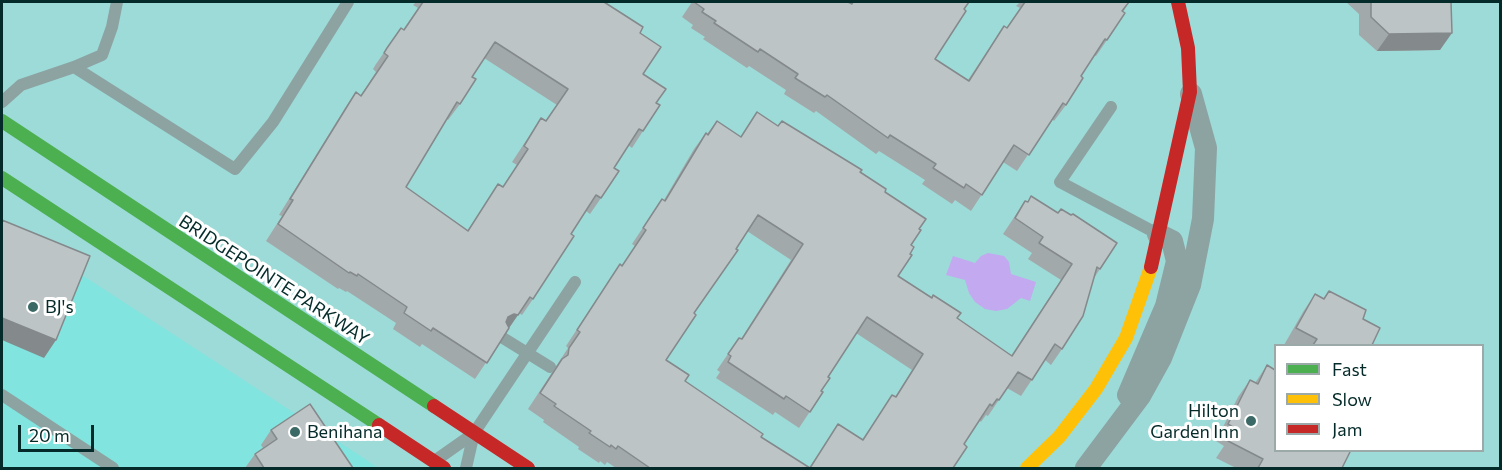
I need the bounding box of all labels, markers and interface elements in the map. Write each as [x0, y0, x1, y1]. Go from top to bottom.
street label: BRIDGEPOINTE PARKWAY [175, 210, 373, 350]
place label: BJ's [45, 296, 74, 318]
marker: BJ's [26, 300, 40, 314]
legend [1274, 344, 1484, 452]
text: Fast [1332, 358, 1367, 380]
text: Slow [1332, 388, 1372, 410]
place label: Hilton Garden Inn [1150, 400, 1239, 442]
scale bar [21, 413, 98, 451]
marker: Hilton Garden Inn [1244, 414, 1258, 428]
text: Jam [1332, 418, 1362, 440]
place label: Benihana [307, 421, 383, 443]
text: 20 m [29, 424, 70, 446]
marker: Benihana [288, 425, 302, 439]

